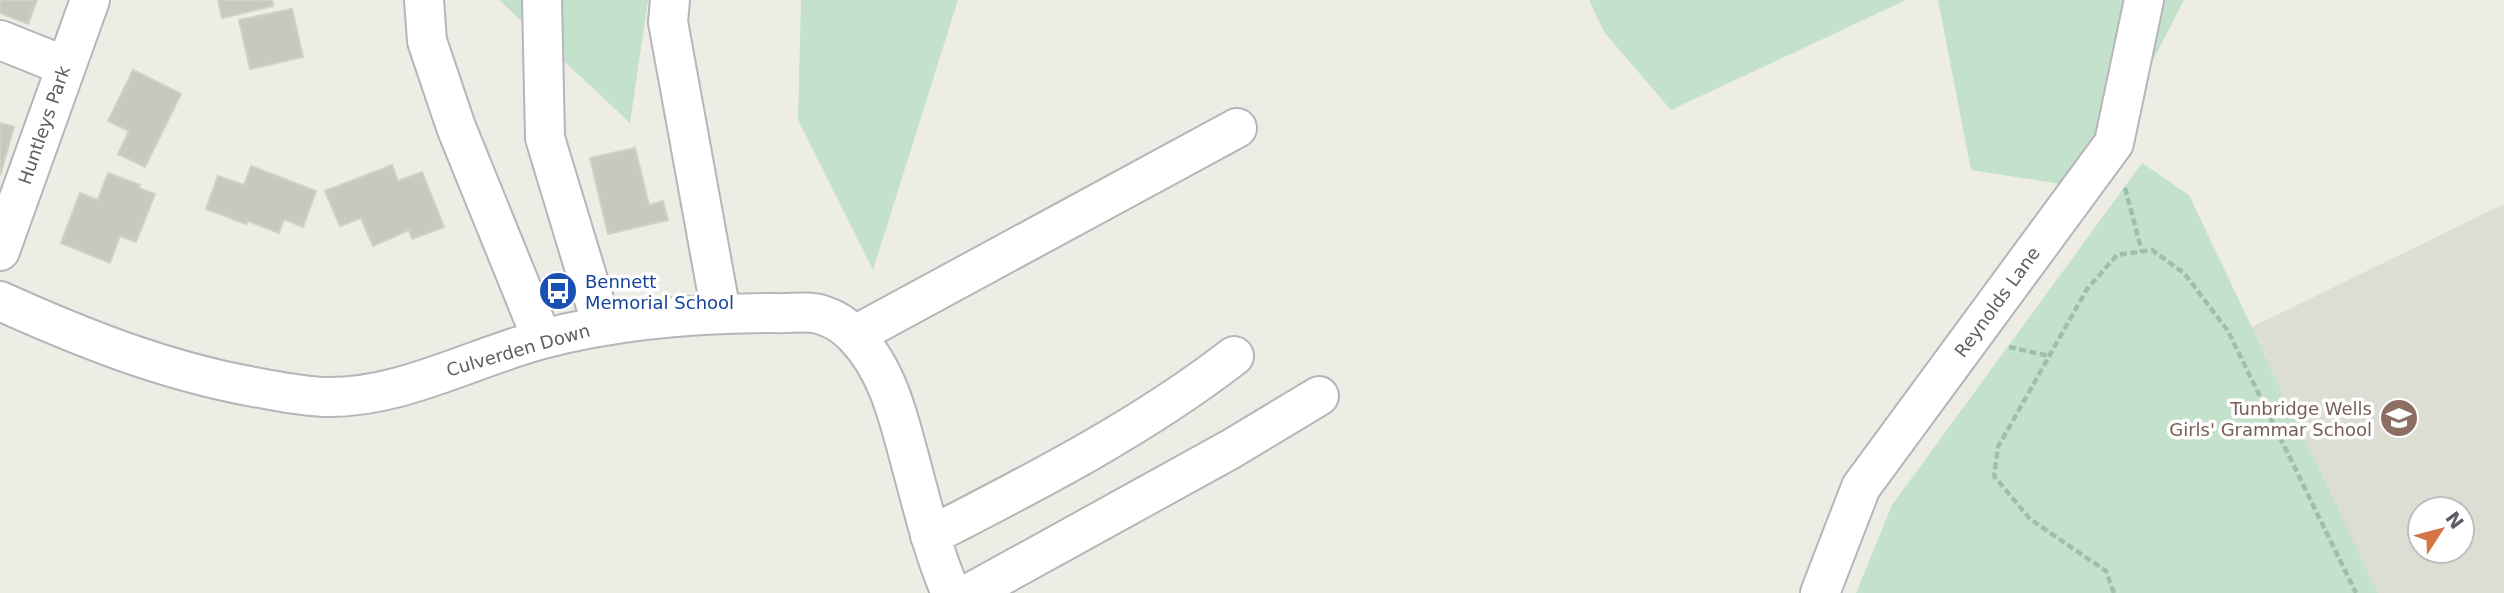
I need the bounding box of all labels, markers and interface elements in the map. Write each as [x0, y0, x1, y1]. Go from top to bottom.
street label: Huntleys Park [14, 62, 74, 187]
street label: Reynolds Lane [1950, 243, 2044, 361]
bus stop icon: Bennett Memorial School [537, 270, 579, 312]
place label: Bennett Memorial School [585, 271, 734, 313]
street label: Culverden Down [444, 319, 592, 381]
school or university icon: Tunbridge Wells Girls' Grammar School [2378, 397, 2420, 439]
place label: Tunbridge Wells Girls' Grammar School [2169, 398, 2372, 440]
north arrow [2406, 495, 2476, 565]
text: N [2441, 507, 2468, 533]

